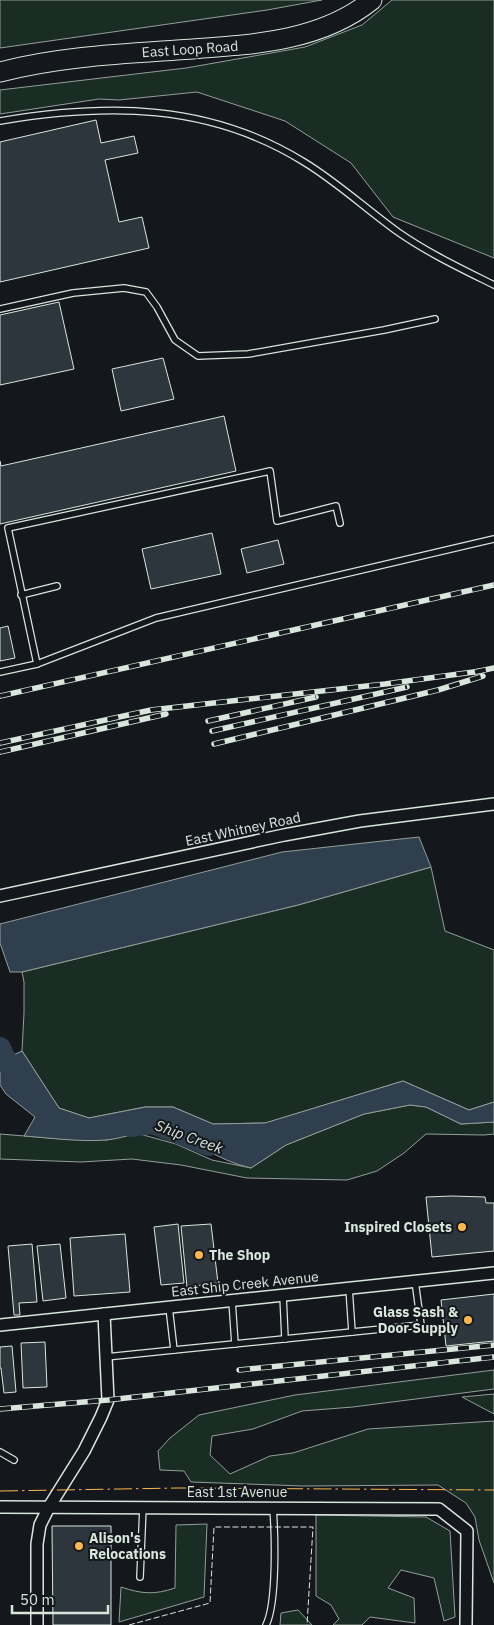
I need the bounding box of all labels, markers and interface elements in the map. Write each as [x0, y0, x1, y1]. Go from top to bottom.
street label: East Loop Road [141, 37, 239, 61]
street label: East Whitney Road [184, 808, 302, 850]
water label: Ship Creek [153, 1116, 226, 1158]
place label: Inspired Closets [344, 1218, 452, 1236]
marker: Inspired Closets [456, 1221, 468, 1233]
place label: The Shop [209, 1246, 270, 1264]
marker: The Shop [193, 1249, 205, 1261]
street label: East Ship Creek Avenue [170, 1267, 320, 1301]
place label: Glass Sash & Door Supply [373, 1303, 459, 1337]
marker: Glass Sash & Door Supply [462, 1314, 474, 1326]
street label: East 1st Avenue [187, 1483, 288, 1501]
place label: Alison's Relocations [89, 1529, 166, 1563]
marker: Alison's Relocations [73, 1540, 85, 1552]
scale bar [12, 1582, 109, 1614]
text: 50 m [20, 1590, 55, 1609]

